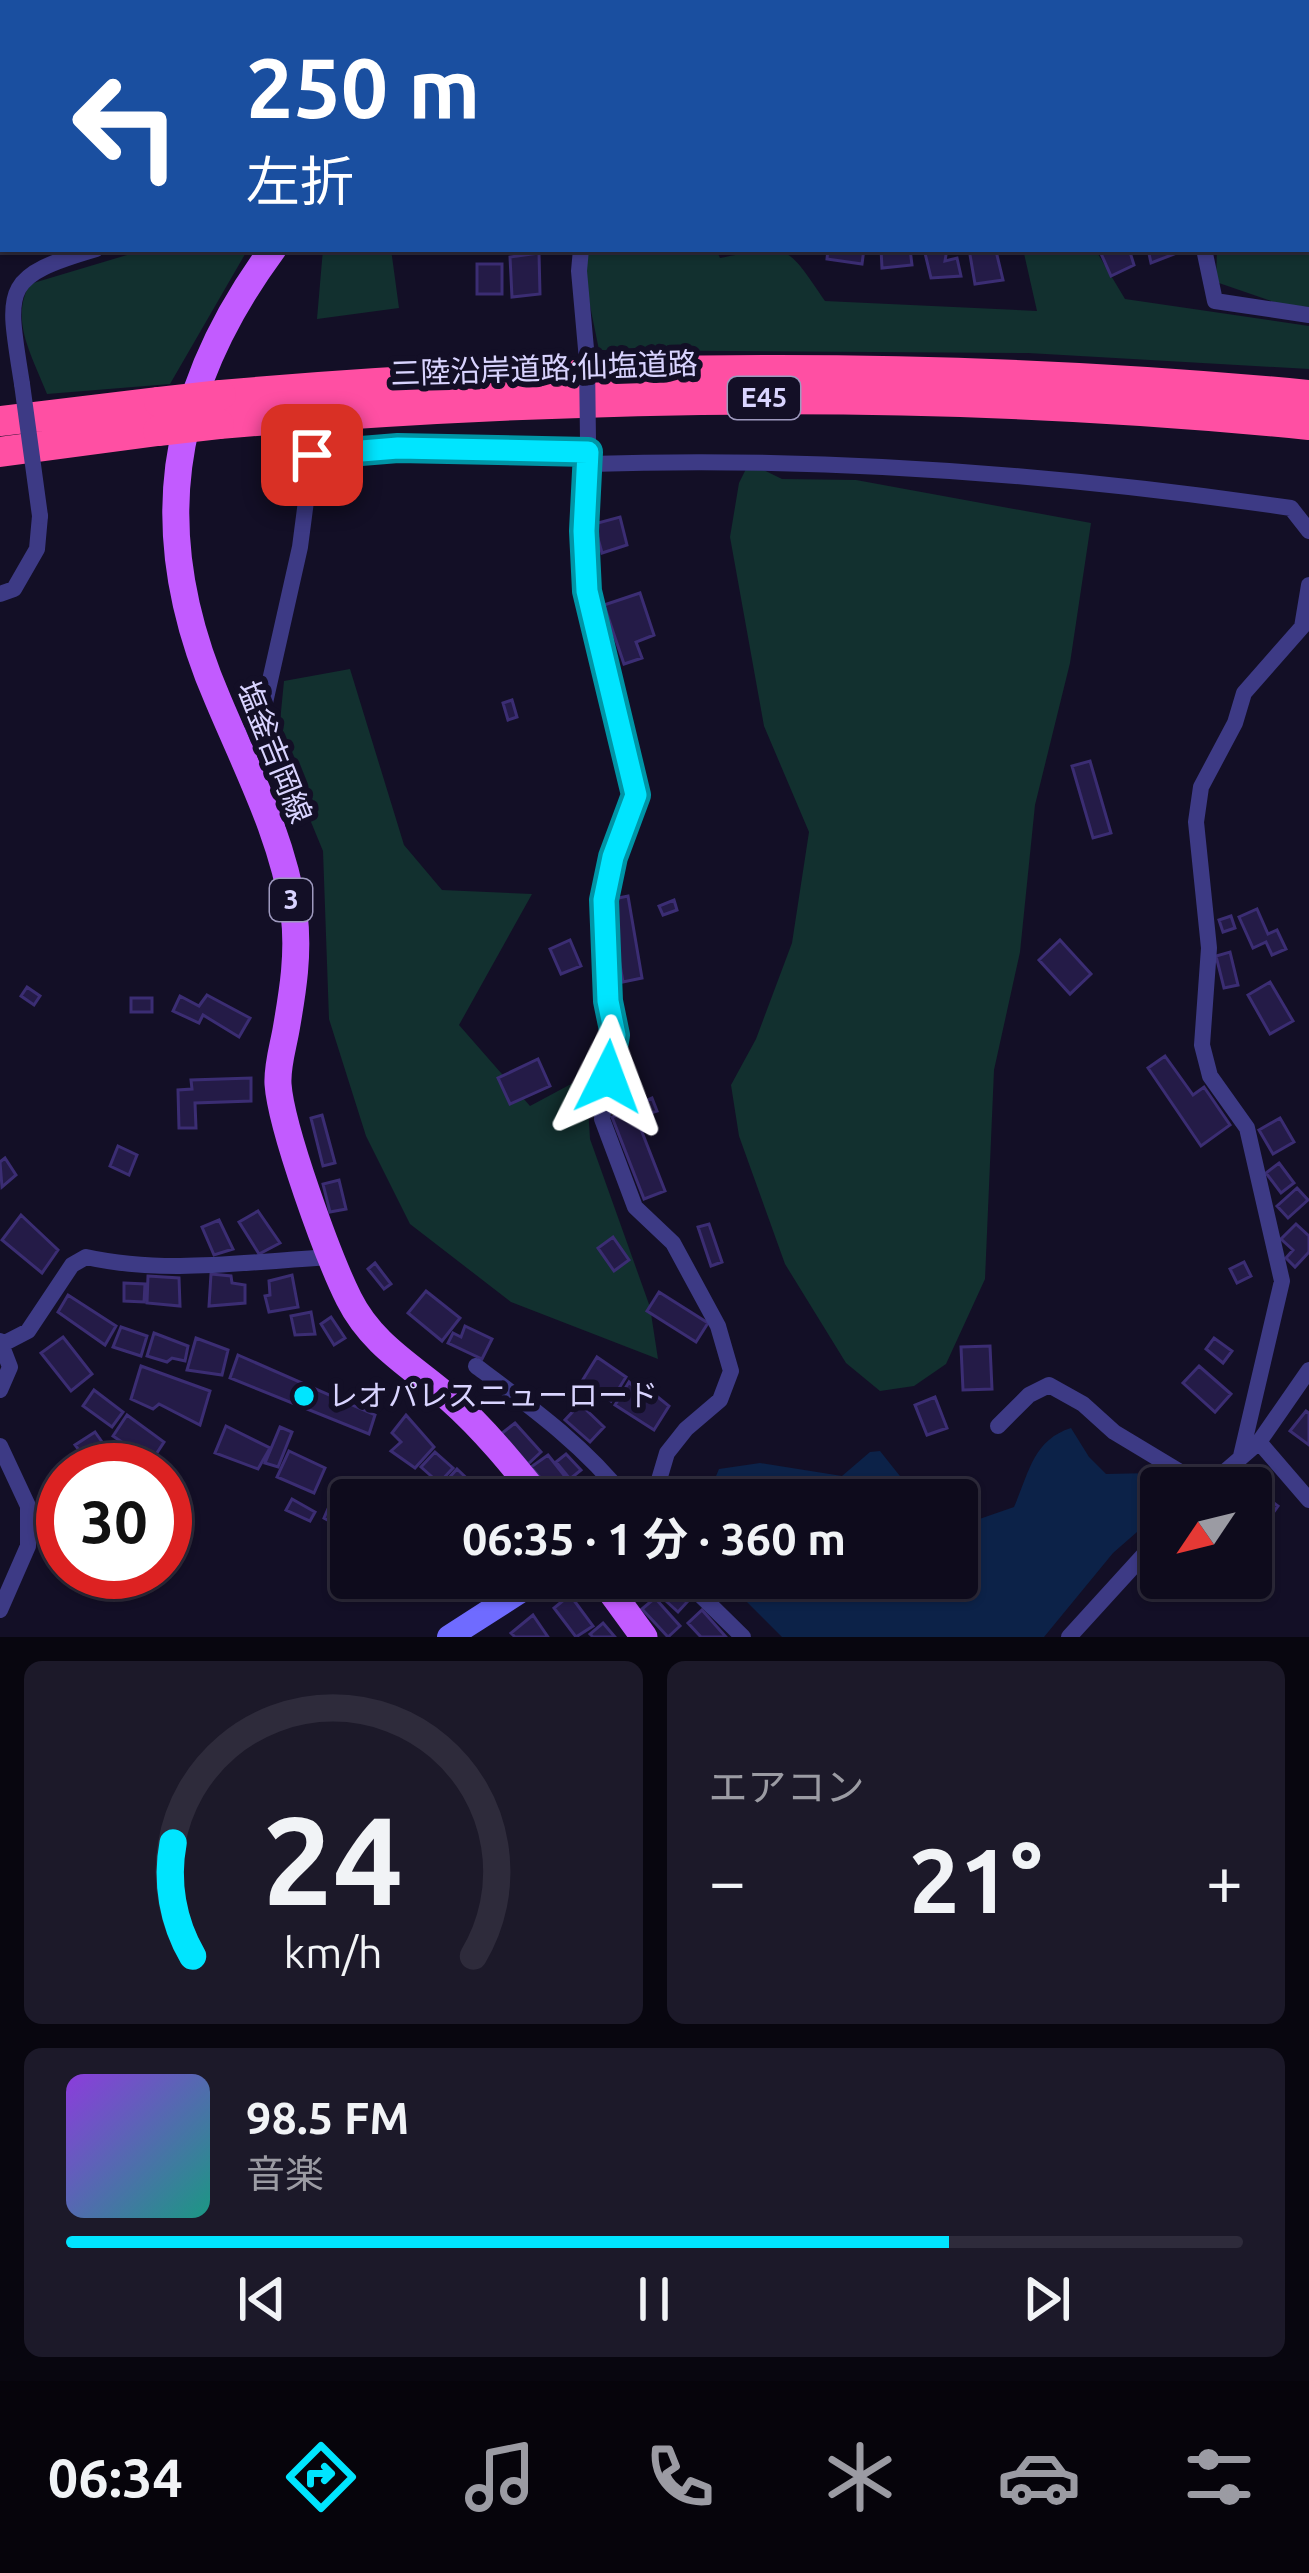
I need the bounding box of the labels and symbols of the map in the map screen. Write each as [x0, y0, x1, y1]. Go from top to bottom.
street label: 三陸沿岸道路;仙塩道路 [390, 346, 698, 390]
road number: E45 [728, 377, 800, 419]
pin [261, 404, 363, 506]
street label: 塩釜吉岡線 [231, 676, 319, 828]
road number: 3 [270, 879, 312, 921]
position arrow [545, 1014, 671, 1140]
place label: レオパレスニューロード [328, 1378, 658, 1412]
marker: レオパレスニューロード [291, 1383, 317, 1409]
speed limit sign: 30 [36, 1443, 192, 1599]
north arrow [1140, 1467, 1272, 1599]

